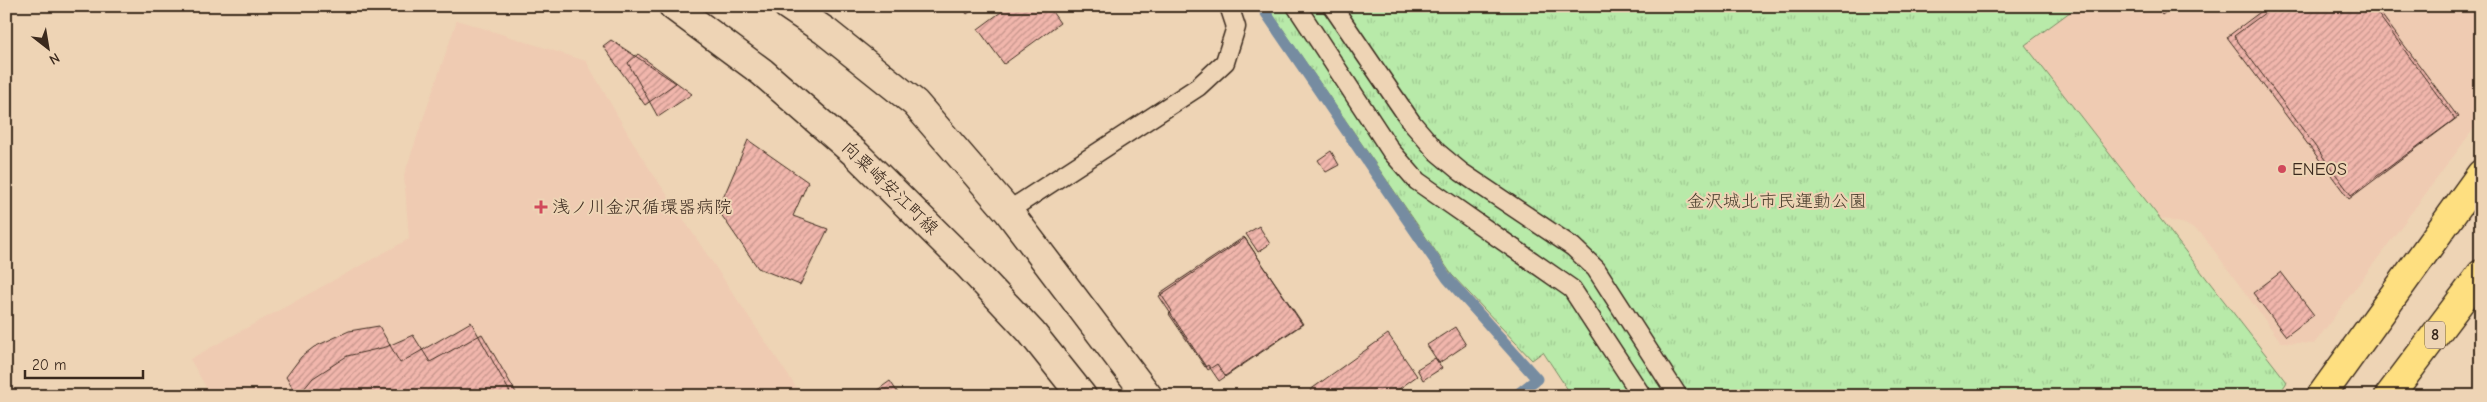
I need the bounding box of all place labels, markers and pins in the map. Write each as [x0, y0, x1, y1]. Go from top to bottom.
place label: ENEOS [2292, 159, 2347, 180]
marker: ENEOS [2276, 163, 2288, 175]
place label: 浅ノ川金沢循環器病院 [552, 197, 732, 218]
marker: 浅ノ川金沢循環器病院 [534, 200, 548, 214]

